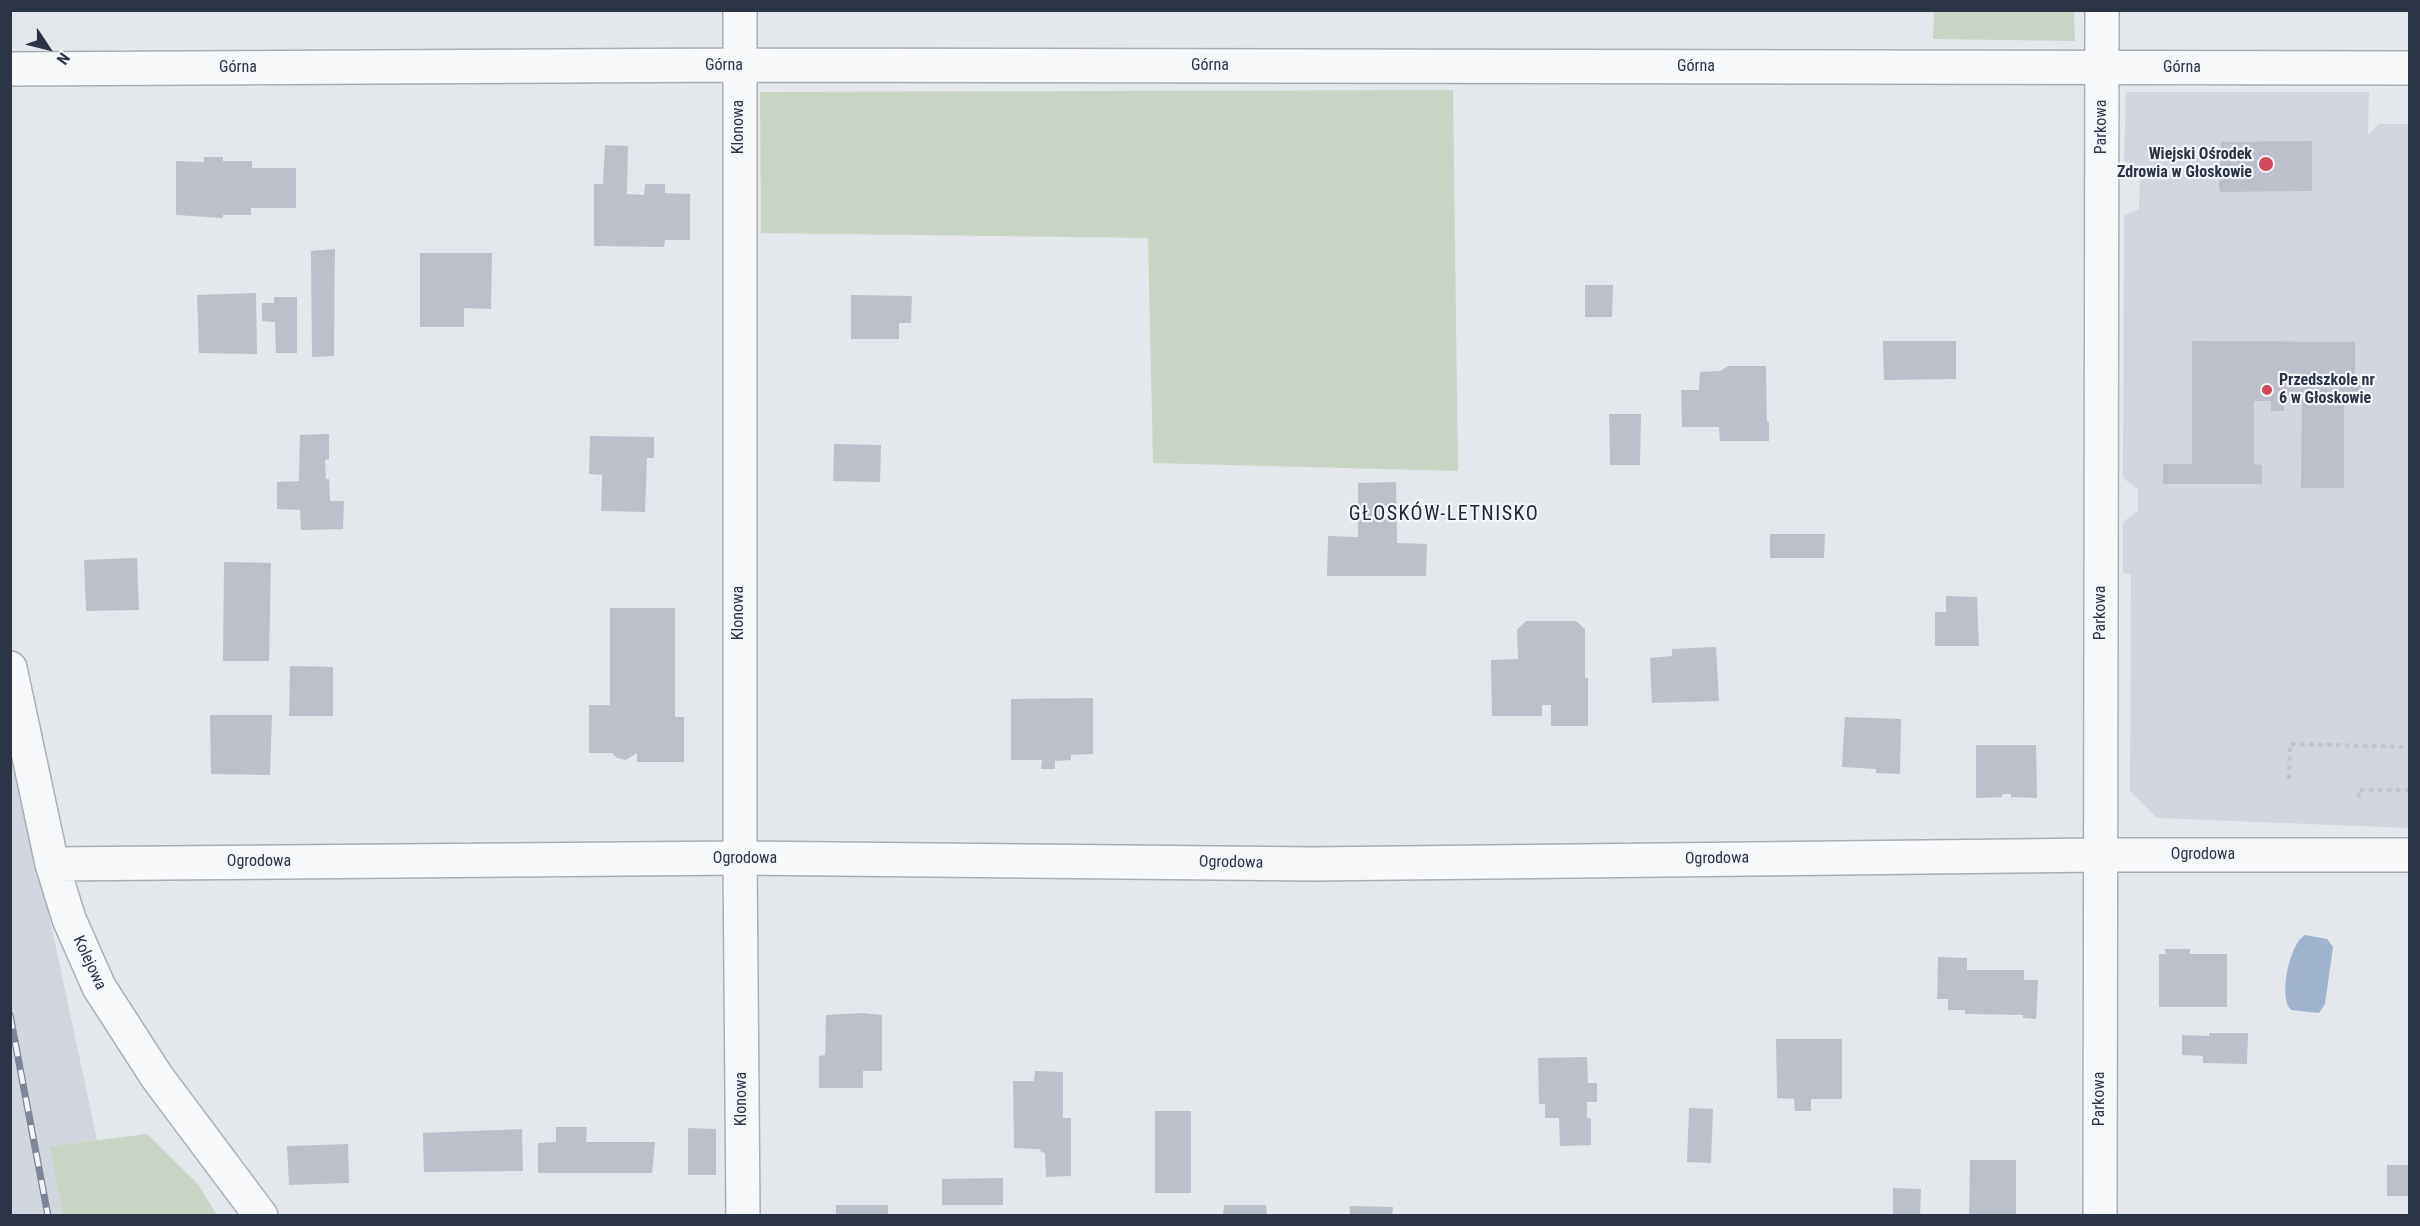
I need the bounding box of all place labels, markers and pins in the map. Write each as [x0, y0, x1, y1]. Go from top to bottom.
place label: Wiejski Ośrodek Zdrowia w Głoskowie [2117, 145, 2252, 183]
marker: Wiejski Ośrodek Zdrowia w Głoskowie [2257, 155, 2275, 173]
place label: Przedszkole nr 6 w Głoskowie [2279, 371, 2375, 409]
marker: Przedszkole nr 6 w Głoskowie [2260, 383, 2274, 397]

